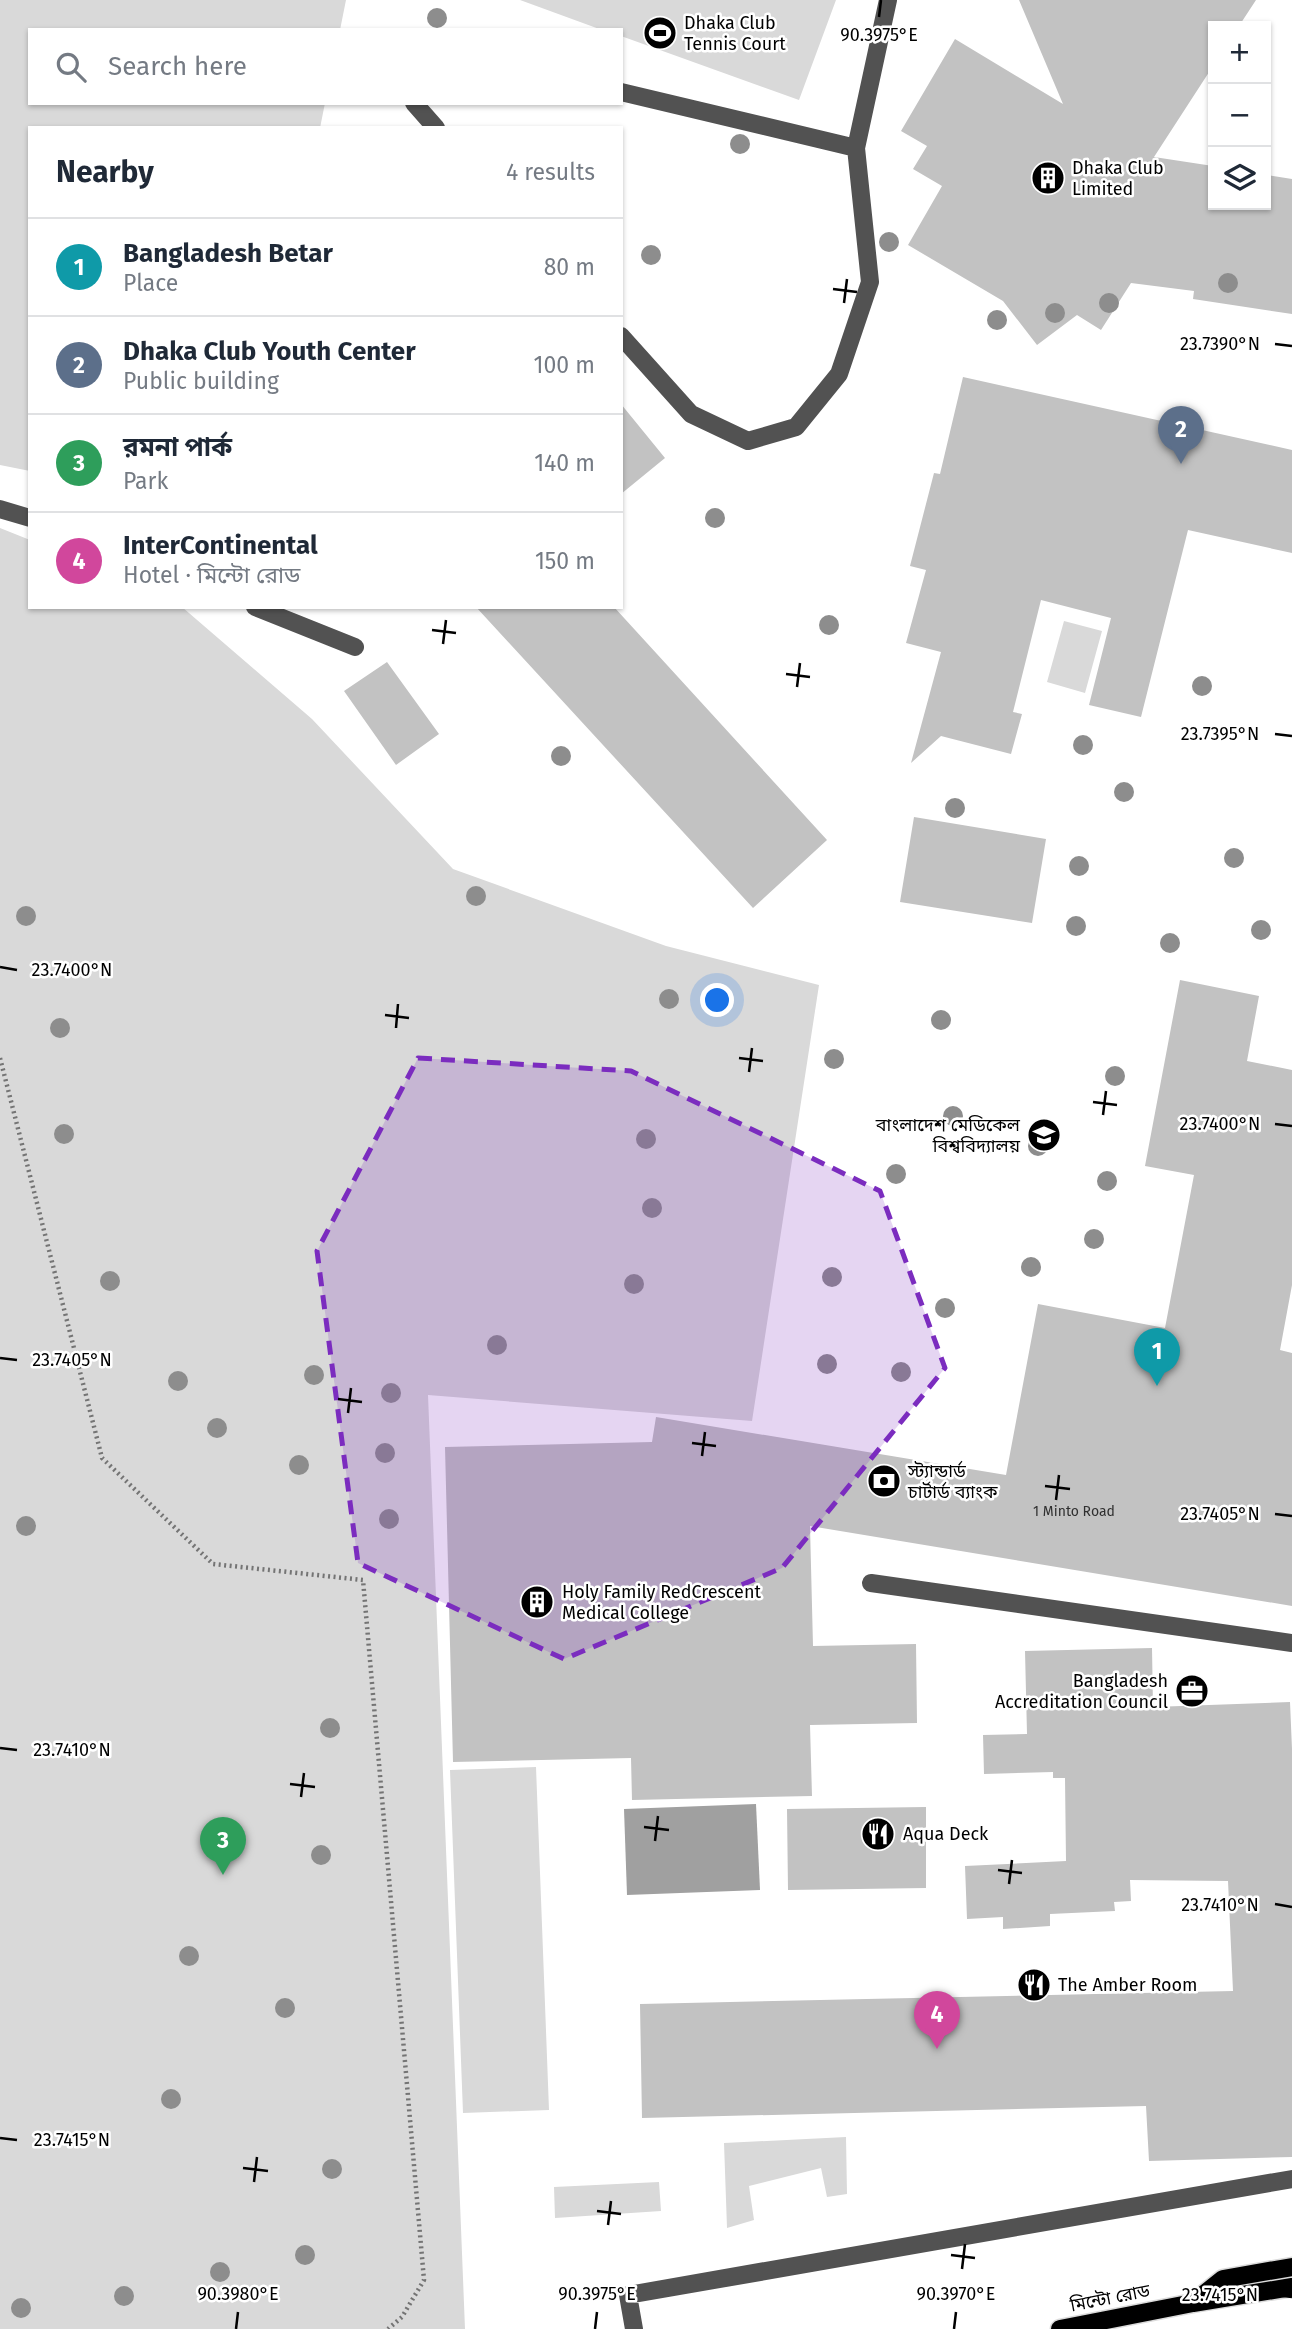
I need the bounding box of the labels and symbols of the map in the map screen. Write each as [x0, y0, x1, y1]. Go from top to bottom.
place label: Dhaka Club Tennis Court [684, 12, 786, 55]
sports icon: Dhaka Club Tennis Court [641, 14, 679, 52]
text: 90.3975°E [840, 24, 918, 46]
place label: Dhaka Club Limited [1072, 157, 1164, 200]
building icon: Dhaka Club Limited [1029, 159, 1067, 197]
text: 23.7390°N [1180, 333, 1260, 355]
pin: 2 [1158, 406, 1204, 464]
text: 23.7395°N [1181, 723, 1259, 745]
text: 23.7400°N [32, 959, 112, 981]
your location [700, 983, 734, 1017]
text: 23.7400°N [1180, 1113, 1260, 1135]
place label: বাংলাদেশ মেডিকেল বিশ্ববিদ্যালয় [875, 1114, 1021, 1157]
school or university icon: বাংলাদেশ মেডিকেল বিশ্ববিদ্যালয় [1025, 1116, 1063, 1154]
pin: 1 [1134, 1328, 1180, 1386]
text: 23.7405°N [32, 1349, 112, 1371]
place label: স্ট্যান্ডার্ড চার্টার্ড ব্যাংক [907, 1460, 998, 1503]
bank icon: স্ট্যান্ডার্ড চার্টার্ড ব্যাংক [865, 1462, 903, 1500]
house number: 1 Minto Road [1033, 1503, 1115, 1520]
text: 23.7405°N [1180, 1503, 1260, 1525]
place label: Holy Family RedCrescent Medical College [562, 1581, 761, 1624]
building icon: Holy Family RedCrescent Medical College [518, 1583, 556, 1621]
place label: Bangladesh Accreditation Council [995, 1670, 1168, 1713]
office icon: Bangladesh Accreditation Council [1173, 1672, 1211, 1710]
text: 23.7410°N [33, 1739, 111, 1761]
restaurant icon: Aqua Deck [859, 1815, 897, 1853]
pin: 3 [200, 1817, 246, 1875]
place label: Aqua Deck [903, 1823, 989, 1845]
text: 23.7410°N [1181, 1894, 1259, 1916]
restaurant icon: The Amber Room [1015, 1966, 1053, 2004]
place label: The Amber Room [1058, 1974, 1197, 1996]
pin: 4 [914, 1991, 960, 2049]
text: 23.7415°N [34, 2129, 110, 2151]
street label: মিন্টো রোড [1067, 2279, 1152, 2317]
text: 90.3980°E [197, 2283, 279, 2305]
text: 90.3975°E [558, 2283, 636, 2305]
text: 90.3970°E [917, 2283, 995, 2305]
text: 23.7415°N [1182, 2284, 1258, 2306]

